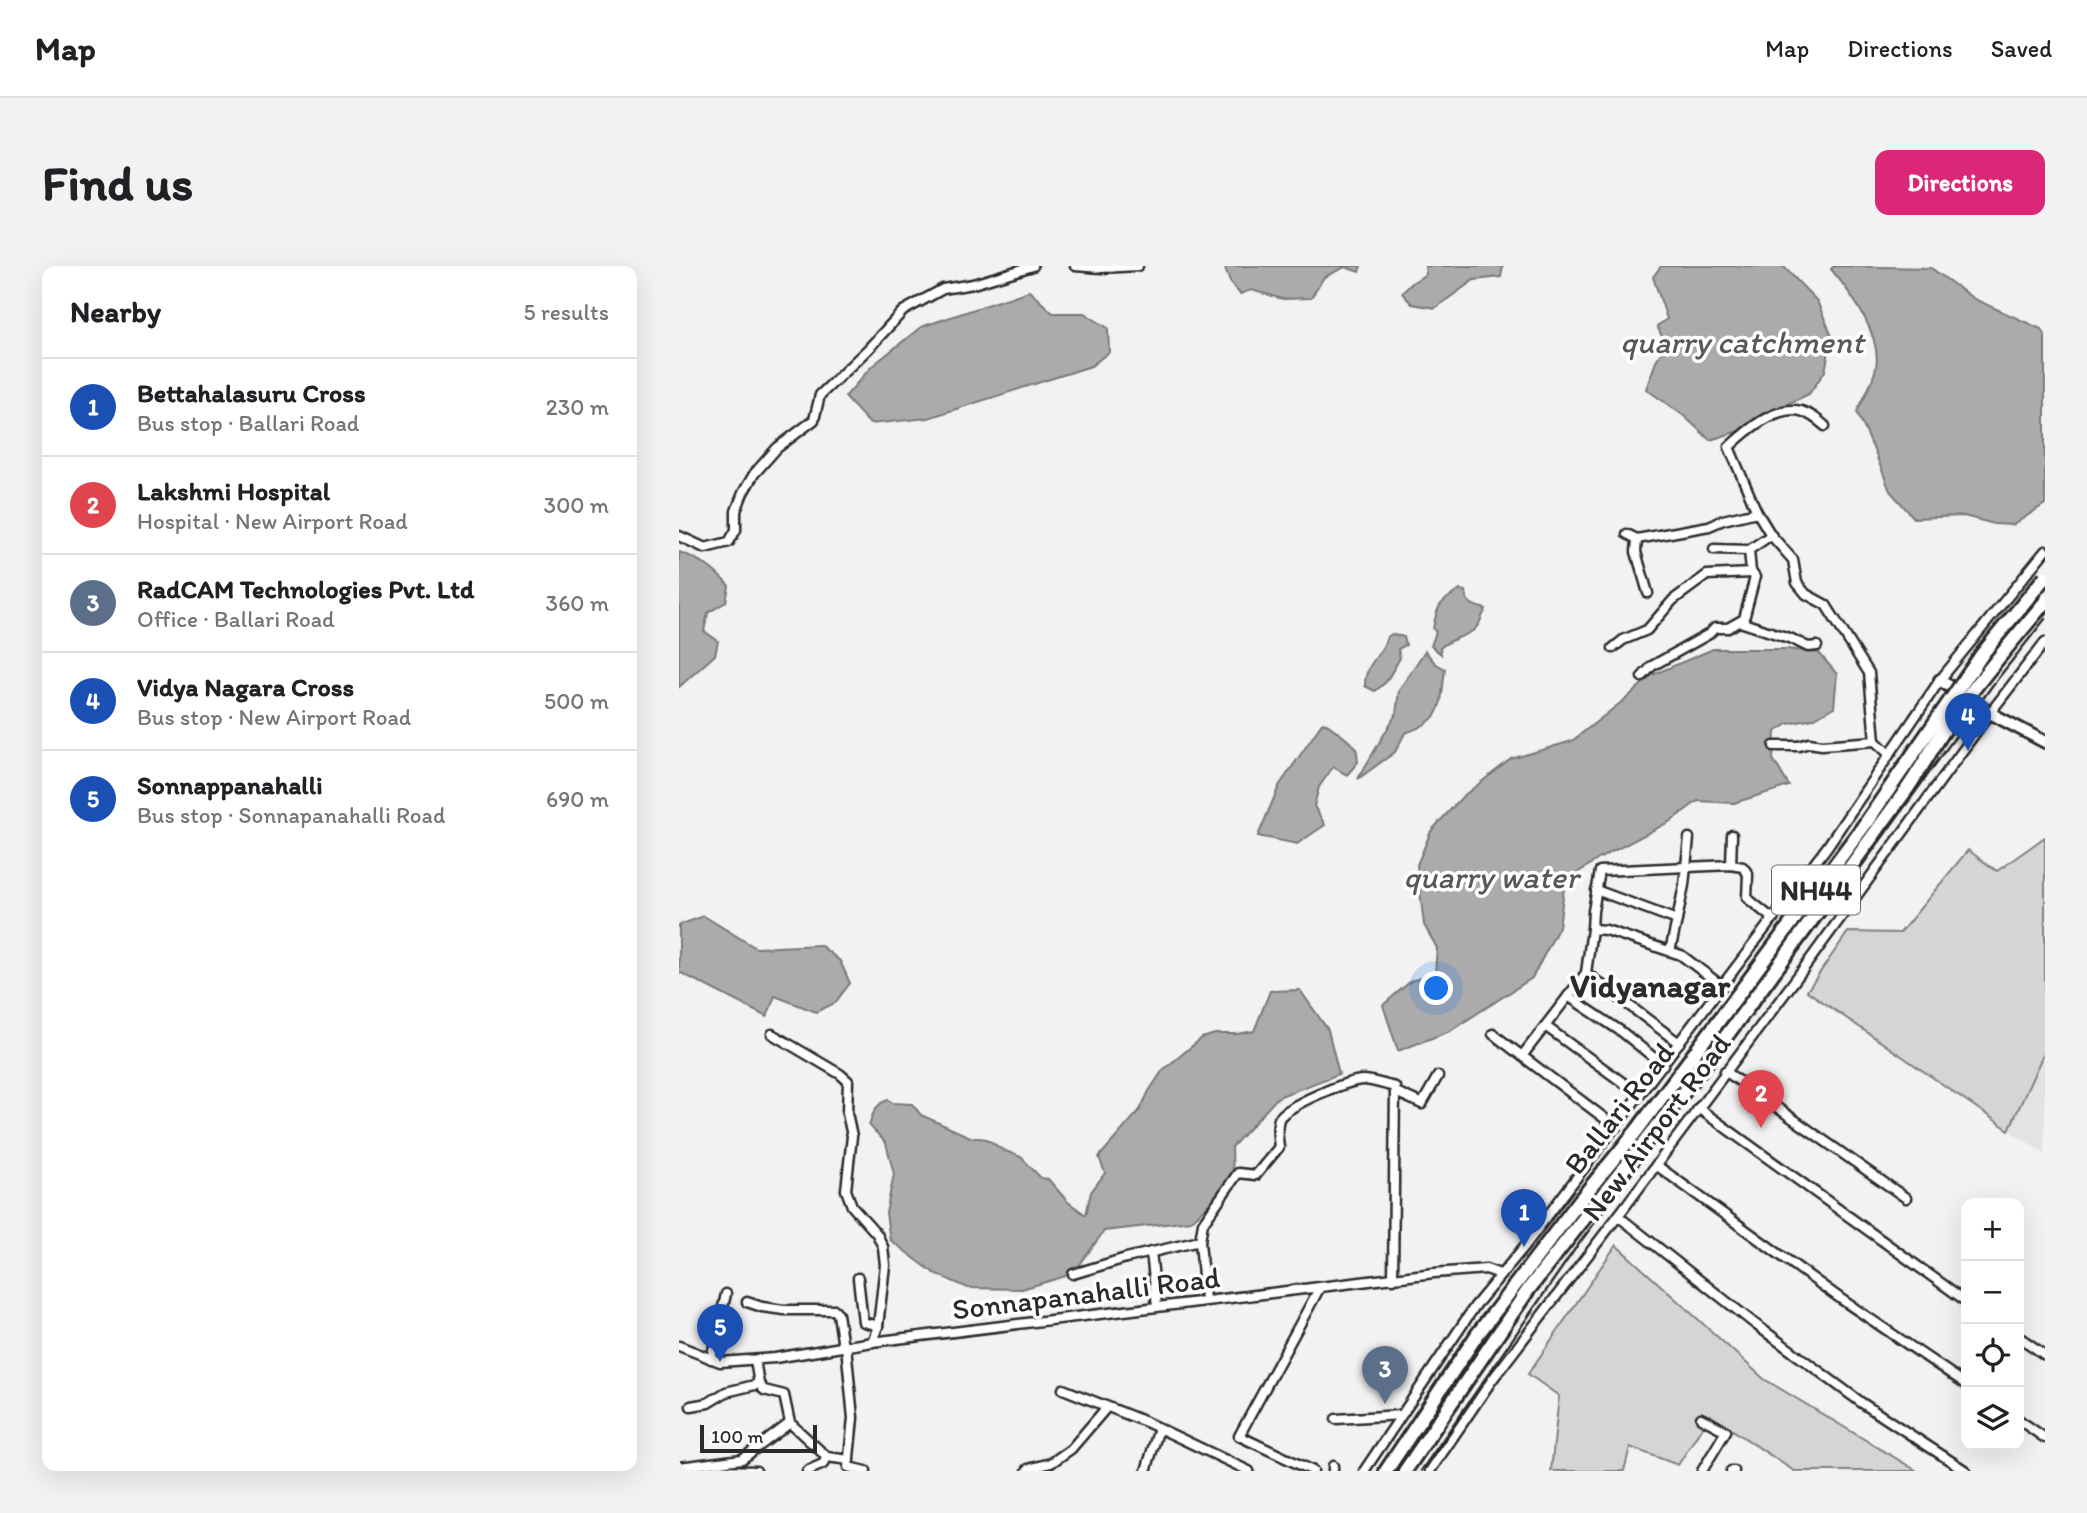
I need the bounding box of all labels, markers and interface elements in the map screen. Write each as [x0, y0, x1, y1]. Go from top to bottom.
text: Map [35, 29, 96, 68]
text: Map [1765, 34, 1809, 63]
text: Directions [1847, 34, 1953, 63]
text: Saved [1991, 34, 2052, 63]
button: Directions [1875, 150, 2045, 215]
text: Find us [42, 153, 193, 212]
text: Nearby [70, 293, 161, 330]
text: 5 results [523, 298, 609, 326]
water label: quarry catchment [1620, 323, 1867, 361]
text: Bettahalasuru Cross [137, 377, 366, 409]
text: 1 [88, 393, 98, 421]
text: 230 m [546, 393, 609, 421]
text: Bus stop · Ballari Road [137, 409, 359, 437]
text: Lakshmi Hospital [137, 475, 330, 507]
text: 2 [87, 491, 99, 519]
text: 300 m [544, 491, 609, 519]
text: Hospital · New Airport Road [137, 507, 408, 535]
text: RadCAM Technologies Pvt. Ltd [137, 573, 474, 605]
text: 3 [87, 589, 99, 617]
text: 360 m [546, 589, 609, 617]
text: Office · Ballari Road [137, 605, 335, 633]
text: Vidya Nagara Cross [137, 671, 354, 703]
text: 4 [86, 687, 100, 715]
text: 500 m [544, 687, 609, 715]
pin: 4 [1945, 693, 1991, 751]
text: Bus stop · New Airport Road [137, 703, 411, 731]
text: Sonnappanahalli [137, 769, 323, 801]
text: 5 [87, 785, 99, 813]
text: 690 m [546, 785, 609, 813]
text: Bus stop · Sonnapanahalli Road [137, 801, 445, 829]
water label: quarry water [1403, 858, 1582, 896]
road number: NH44 [1772, 866, 1860, 914]
district label: Vidyanagar [1570, 966, 1731, 1005]
your location [1419, 971, 1453, 1005]
street label: New Airport Road [1573, 1026, 1739, 1228]
street label: Ballari Road [1556, 1034, 1682, 1182]
pin: 2 [1738, 1070, 1784, 1128]
pin: 1 [1501, 1189, 1547, 1247]
map controls [1961, 1198, 2024, 1450]
button: + [1961, 1198, 2024, 1261]
street label: Sonnapanahalli Road [950, 1258, 1222, 1328]
button: − [1961, 1261, 2024, 1324]
pin: 5 [697, 1304, 743, 1362]
button: locate [1961, 1324, 2024, 1387]
pin: 3 [1362, 1346, 1408, 1404]
button: layers [1961, 1387, 2024, 1450]
scale bar [700, 1422, 817, 1454]
text: 100 m [711, 1425, 763, 1448]

